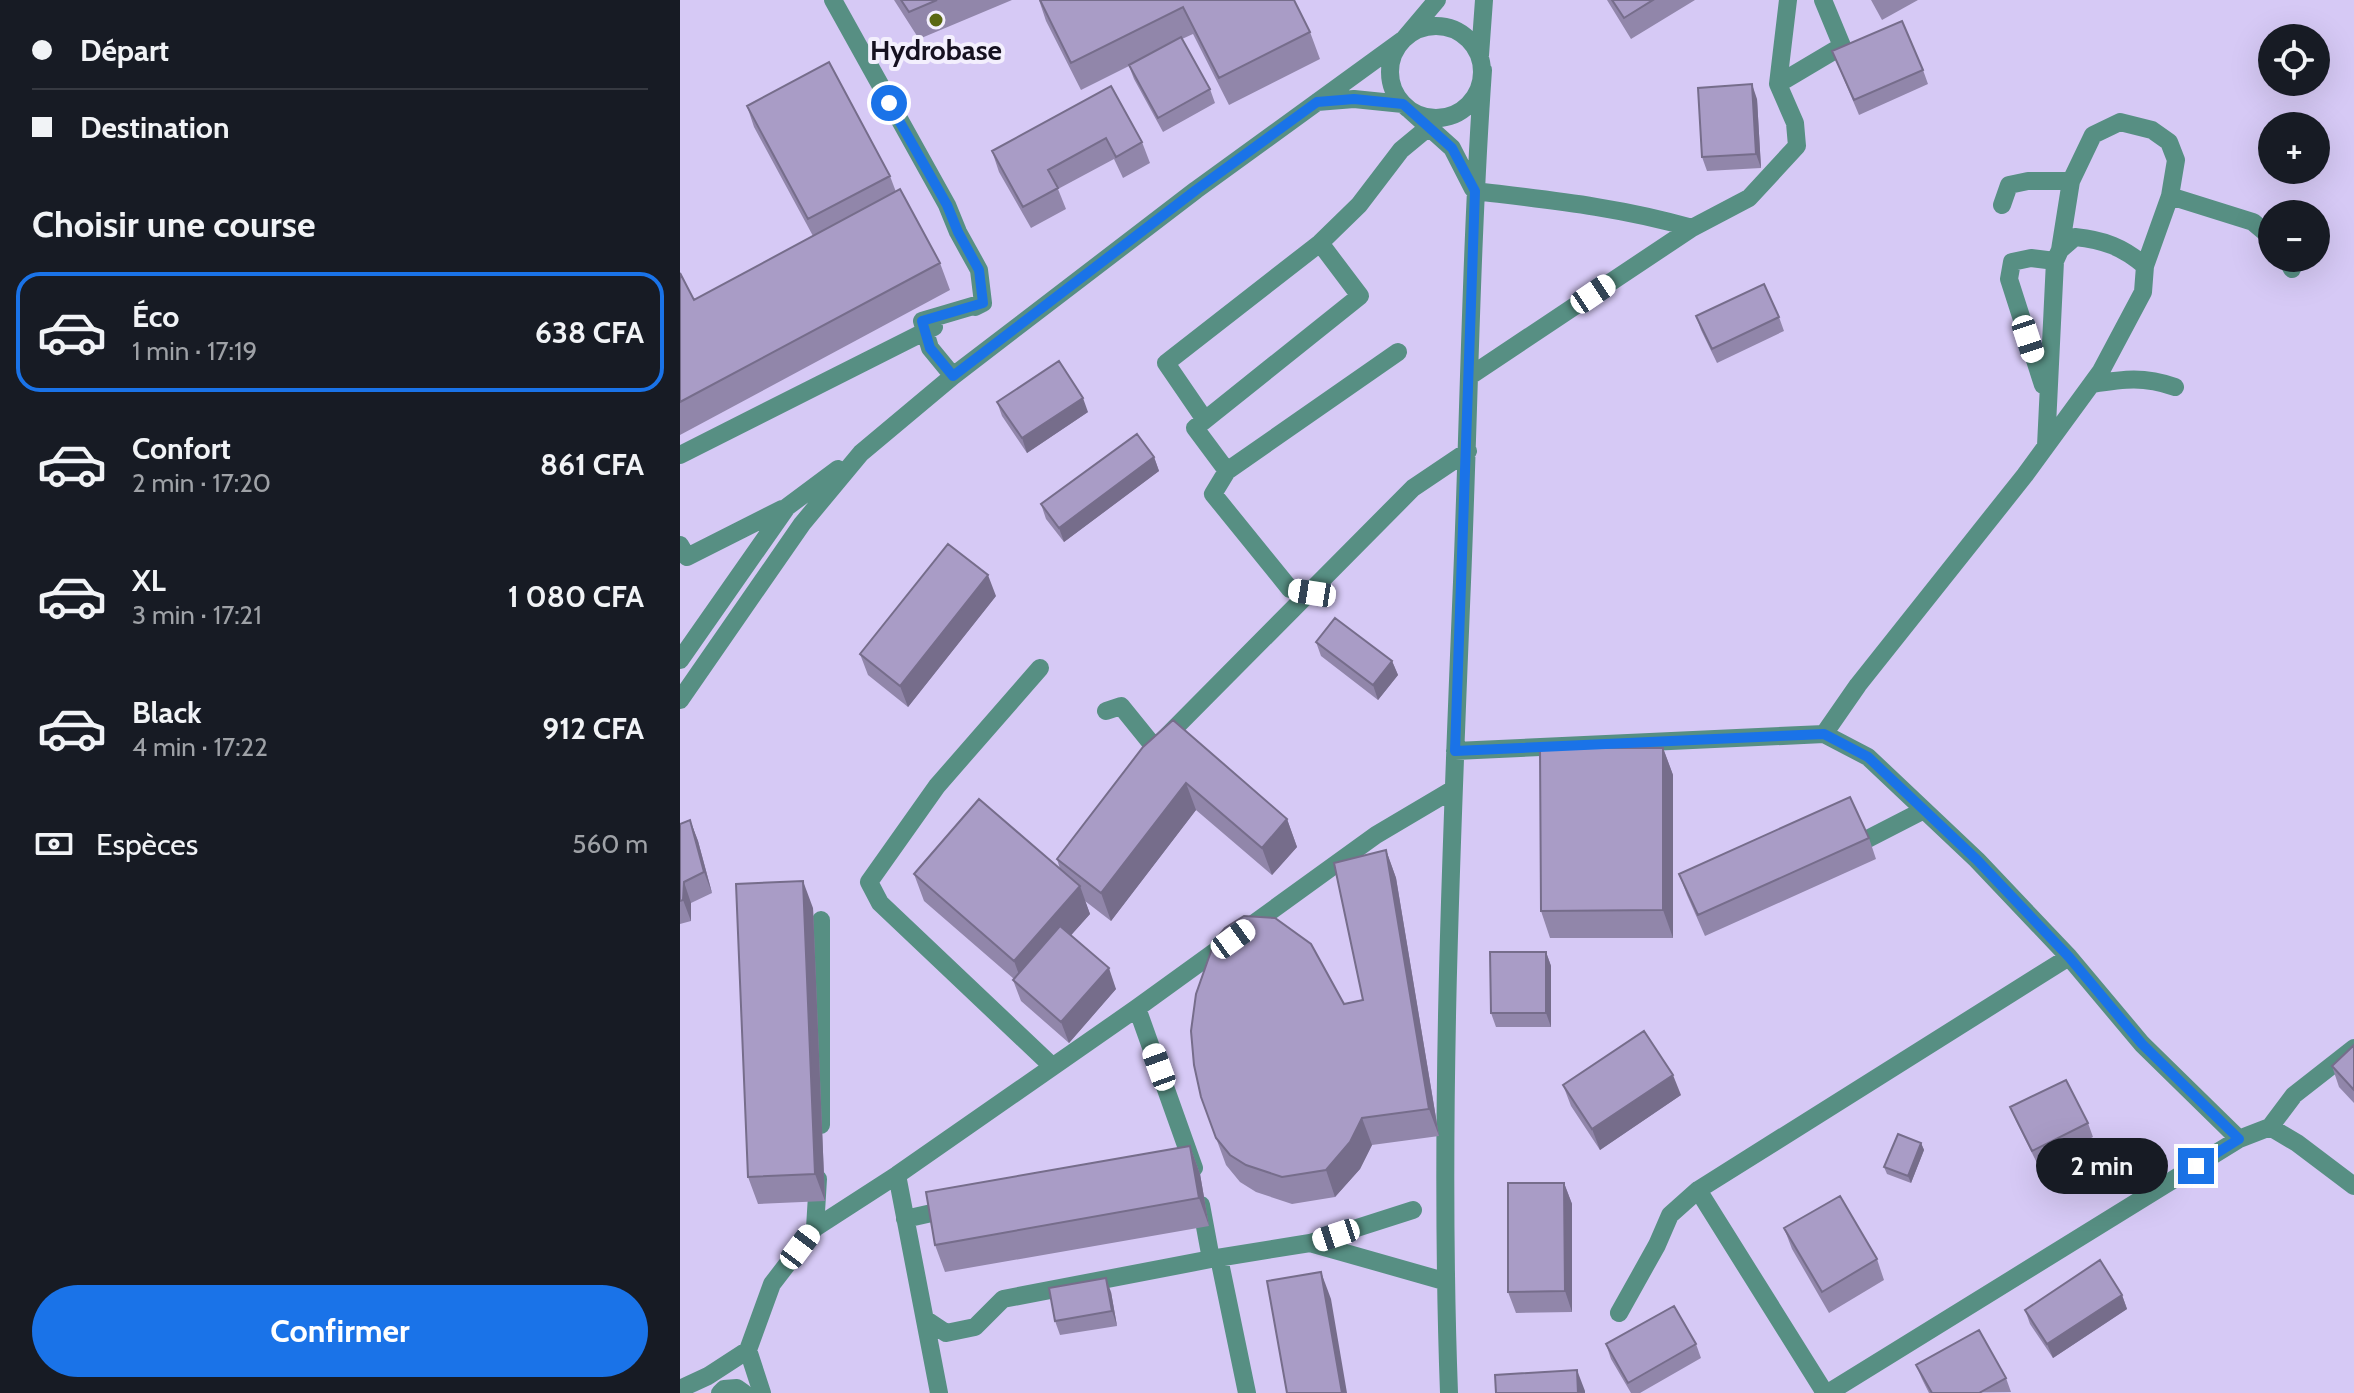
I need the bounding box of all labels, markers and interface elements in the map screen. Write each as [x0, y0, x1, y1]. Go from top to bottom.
marker: Hydrobase [927, 11, 945, 29]
map controls [2258, 24, 2330, 272]
button: locate [2258, 24, 2330, 96]
text: Départ [80, 32, 169, 69]
place label: Hydrobase [870, 33, 1002, 67]
route start [871, 85, 907, 121]
text: Destination [80, 109, 230, 146]
button: + [2258, 112, 2330, 184]
button: − [2258, 200, 2330, 272]
text: Choisir une course [32, 202, 315, 246]
car [1566, 271, 1620, 317]
icon: car [36, 296, 108, 368]
text: Éco [132, 298, 179, 335]
car [2009, 312, 2047, 366]
text: 638 CFA [535, 314, 644, 351]
text: 1 min · 17:19 [132, 335, 257, 367]
icon: car [36, 428, 108, 500]
text: Confort [132, 430, 231, 467]
text: 861 CFA [540, 446, 644, 483]
text: 2 min · 17:20 [132, 467, 271, 499]
icon: car [36, 560, 108, 632]
text: XL [132, 562, 166, 599]
car [1286, 577, 1338, 609]
text: 1 080 CFA [508, 578, 644, 615]
text: 3 min · 17:21 [132, 599, 262, 631]
icon: car [36, 692, 108, 764]
text: Black [132, 694, 202, 731]
text: 912 CFA [542, 710, 644, 747]
text: 4 min · 17:22 [132, 731, 268, 763]
icon: cash [32, 822, 76, 866]
text: Espèces [96, 826, 198, 863]
text: 560 m [572, 828, 648, 860]
car [1207, 915, 1259, 963]
car [1140, 1040, 1178, 1094]
callout: 2 min [2036, 1138, 2168, 1194]
route end [2178, 1148, 2214, 1184]
text: 2 min [2071, 1150, 2133, 1182]
car [1309, 1216, 1363, 1254]
car [776, 1221, 824, 1273]
button: Confirmer [32, 1285, 648, 1377]

